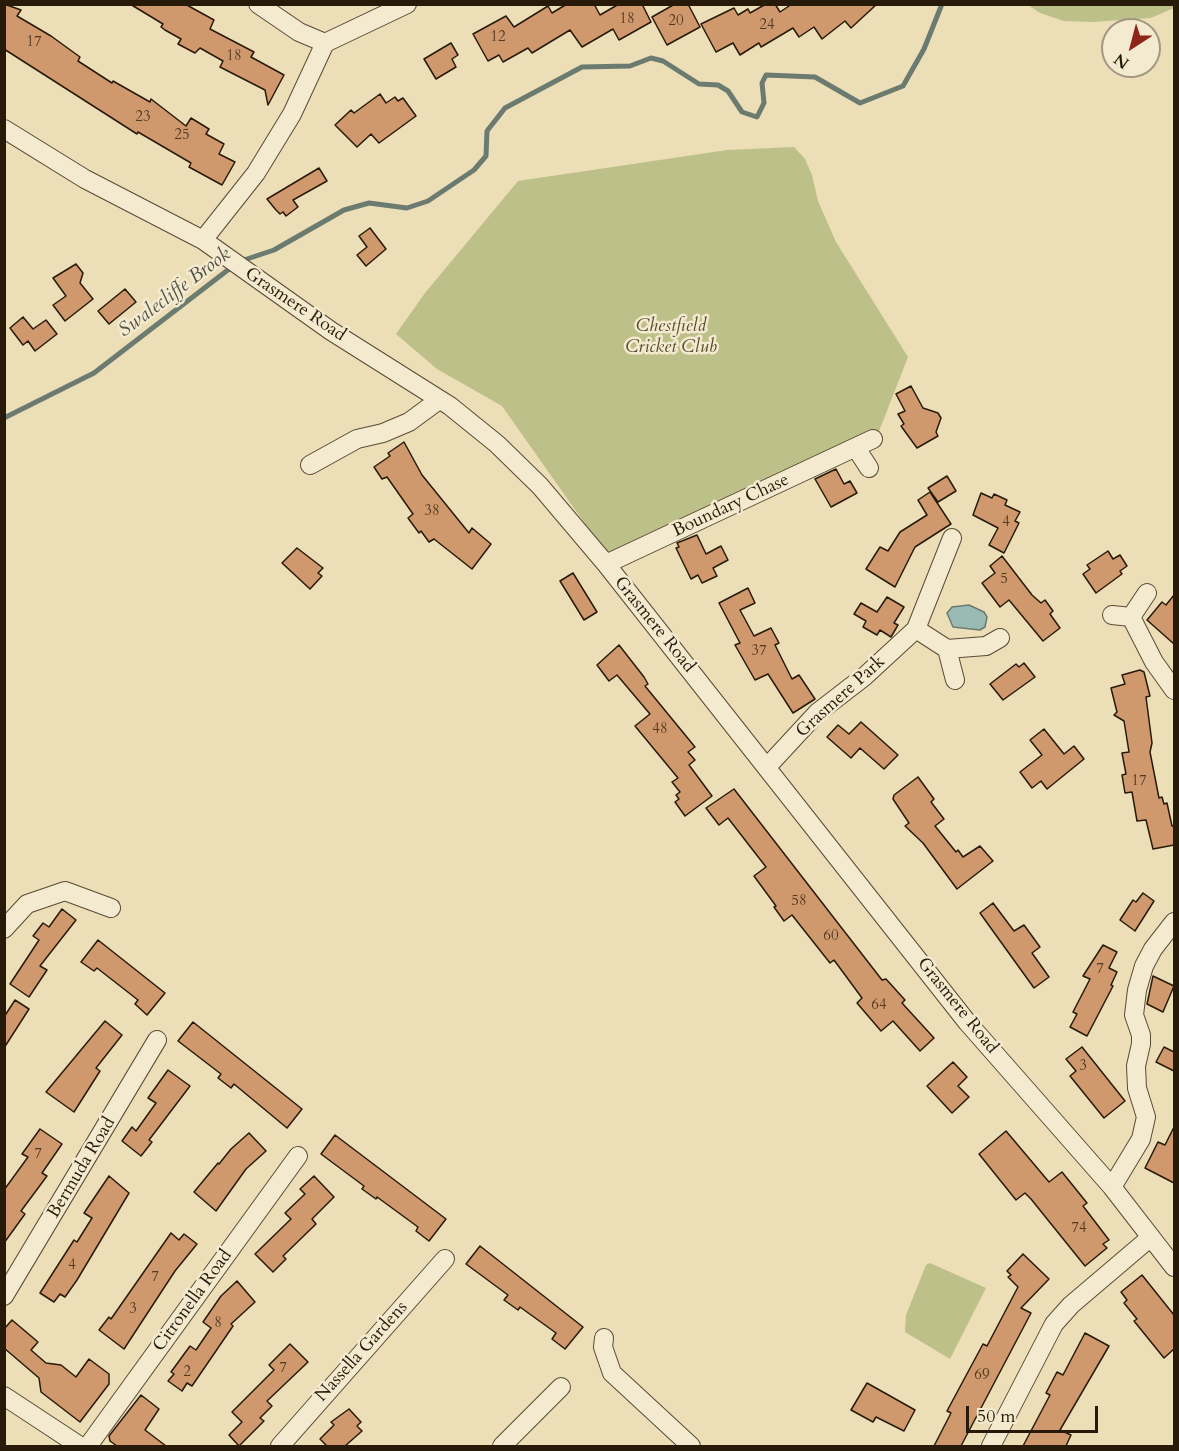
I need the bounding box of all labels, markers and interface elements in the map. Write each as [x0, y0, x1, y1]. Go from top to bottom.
house number: 18 [619, 11, 635, 29]
house number: 20 [668, 13, 684, 31]
house number: 24 [759, 17, 775, 35]
north arrow [1101, 18, 1161, 78]
house number: 12 [490, 29, 506, 47]
house number: 17 [26, 34, 42, 52]
house number: 18 [226, 48, 242, 66]
text: N [1110, 48, 1134, 74]
house number: 23 [135, 109, 151, 127]
house number: 25 [174, 127, 190, 145]
water label: Swalecliffe Brook [114, 243, 236, 343]
street label: Grasmere Road [240, 263, 350, 347]
park label: Chestfield Cricket Club [625, 316, 717, 358]
street label: Boundary Chase [669, 470, 793, 542]
house number: 38 [424, 503, 440, 521]
house number: 4 [1002, 514, 1010, 532]
house number: 5 [1000, 571, 1008, 589]
street label: Grasmere Road [609, 573, 699, 677]
house number: 37 [751, 643, 767, 661]
street label: Grasmere Park [792, 651, 890, 743]
house number: 48 [652, 721, 668, 739]
house number: 17 [1131, 773, 1147, 791]
house number: 58 [791, 893, 807, 911]
house number: 60 [823, 928, 839, 946]
street label: Grasmere Road [912, 954, 1002, 1058]
house number: 7 [1096, 961, 1104, 979]
house number: 64 [871, 997, 887, 1015]
house number: 3 [1079, 1058, 1087, 1076]
street label: Bermuda Road [43, 1114, 121, 1222]
house number: 7 [34, 1146, 42, 1164]
house number: 74 [1071, 1220, 1087, 1238]
street label: Citronella Road [149, 1246, 237, 1356]
house number: 4 [68, 1257, 76, 1275]
house number: 7 [151, 1269, 159, 1287]
street label: Nassella Gardens [311, 1297, 413, 1407]
house number: 3 [129, 1301, 137, 1319]
house number: 8 [214, 1315, 222, 1333]
house number: 7 [279, 1360, 287, 1378]
house number: 2 [183, 1364, 191, 1382]
house number: 69 [974, 1367, 990, 1385]
scale bar [969, 1394, 1101, 1432]
text: 50 m [977, 1404, 1016, 1429]

